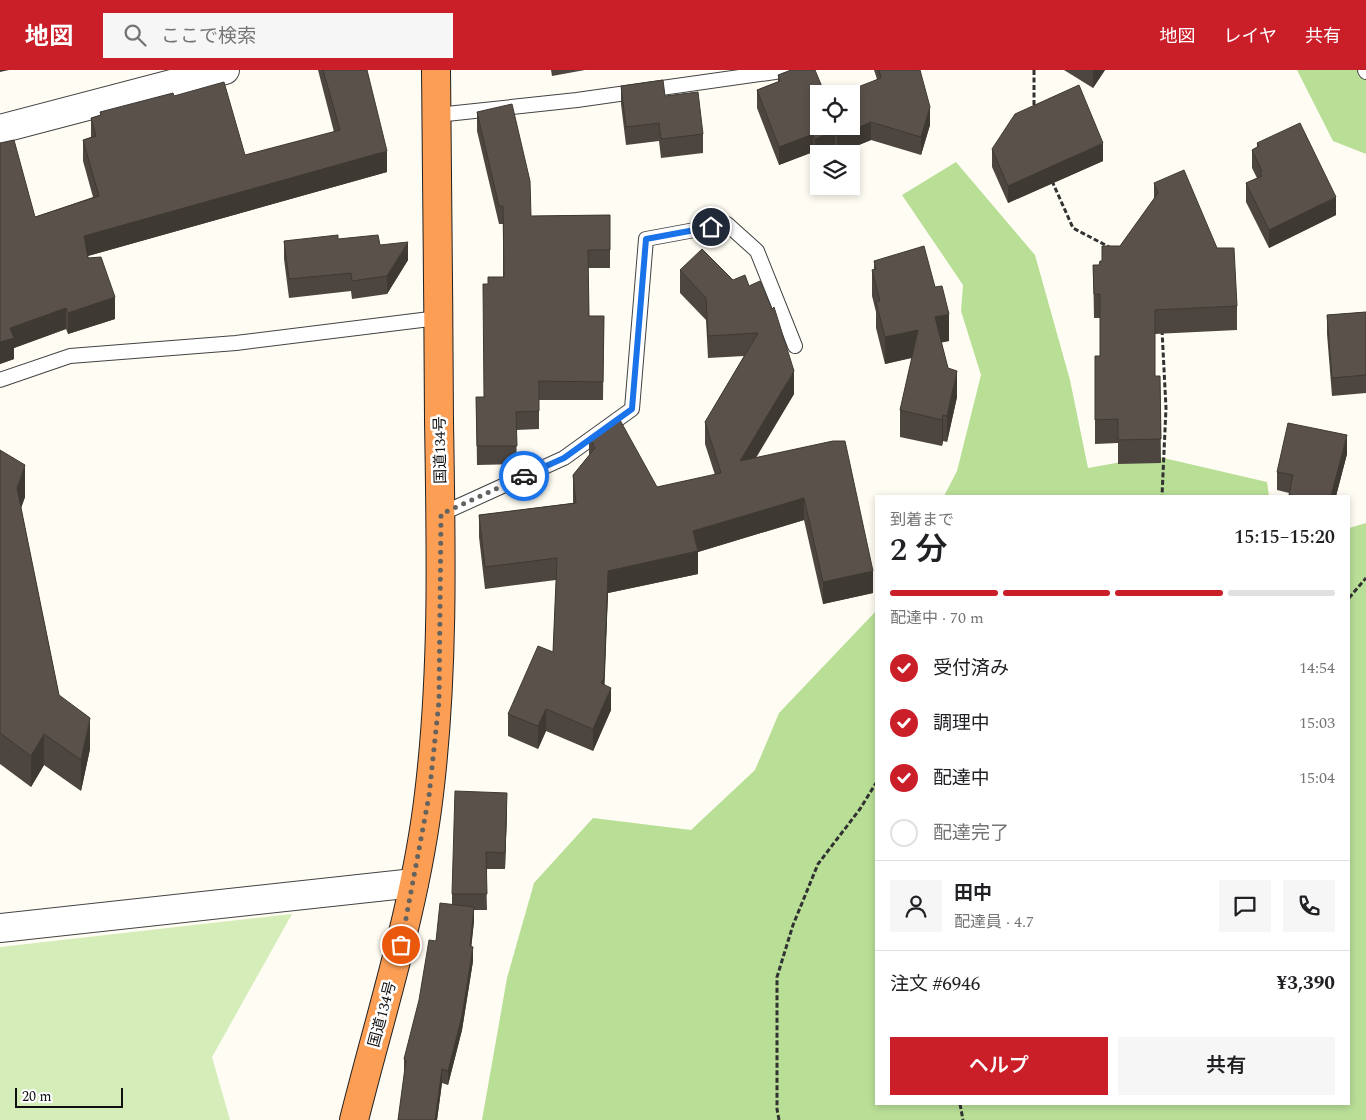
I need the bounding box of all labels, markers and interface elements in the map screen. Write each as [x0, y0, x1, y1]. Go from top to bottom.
search box [103, 13, 453, 58]
text: 地図 [25, 19, 73, 55]
icon: search [121, 21, 149, 49]
text: ここで検索 [161, 22, 256, 51]
text: 地図 [1160, 23, 1196, 50]
text: レイヤ [1224, 23, 1277, 50]
text: 共有 [1305, 23, 1341, 50]
map controls [810, 85, 860, 195]
button: locate [810, 85, 860, 135]
button: layers [810, 145, 860, 195]
pin [690, 206, 732, 248]
icon: home [697, 213, 725, 241]
street label: 国道134号 [428, 416, 453, 484]
courier [499, 451, 549, 501]
icon: car [510, 462, 538, 490]
text: 到着まで [890, 508, 954, 532]
text: 15:15–15:20 [1234, 523, 1335, 552]
text: 2 分 [890, 526, 947, 575]
text: 配達中 · 70 m [890, 606, 984, 630]
icon: check [890, 654, 918, 682]
text: 受付済み [933, 654, 1009, 683]
text: 14:54 [1299, 656, 1335, 680]
icon: check [890, 709, 918, 737]
text: 調理中 [933, 709, 990, 738]
text: 15:03 [1299, 711, 1335, 735]
icon: check [890, 764, 918, 792]
text: 配達中 [933, 764, 990, 793]
text: 15:04 [1299, 766, 1335, 790]
text: 配達完了 [933, 819, 1009, 848]
text: 田中 [954, 879, 992, 908]
button: person [890, 880, 942, 932]
button: chat [1219, 880, 1271, 932]
button: phone [1283, 880, 1335, 932]
text: 配達員 · 4.7 [954, 910, 1034, 934]
pin [380, 924, 422, 966]
icon: bag [387, 931, 415, 959]
text: ¥3,390 [1277, 969, 1335, 998]
text: 注文 #6946 [890, 970, 980, 999]
street label: 国道134号 [363, 979, 402, 1050]
button: ヘルプ [890, 1037, 1108, 1095]
button: 共有 [1118, 1037, 1335, 1095]
scale bar [15, 1085, 122, 1108]
text: 20 m [22, 1086, 52, 1107]

